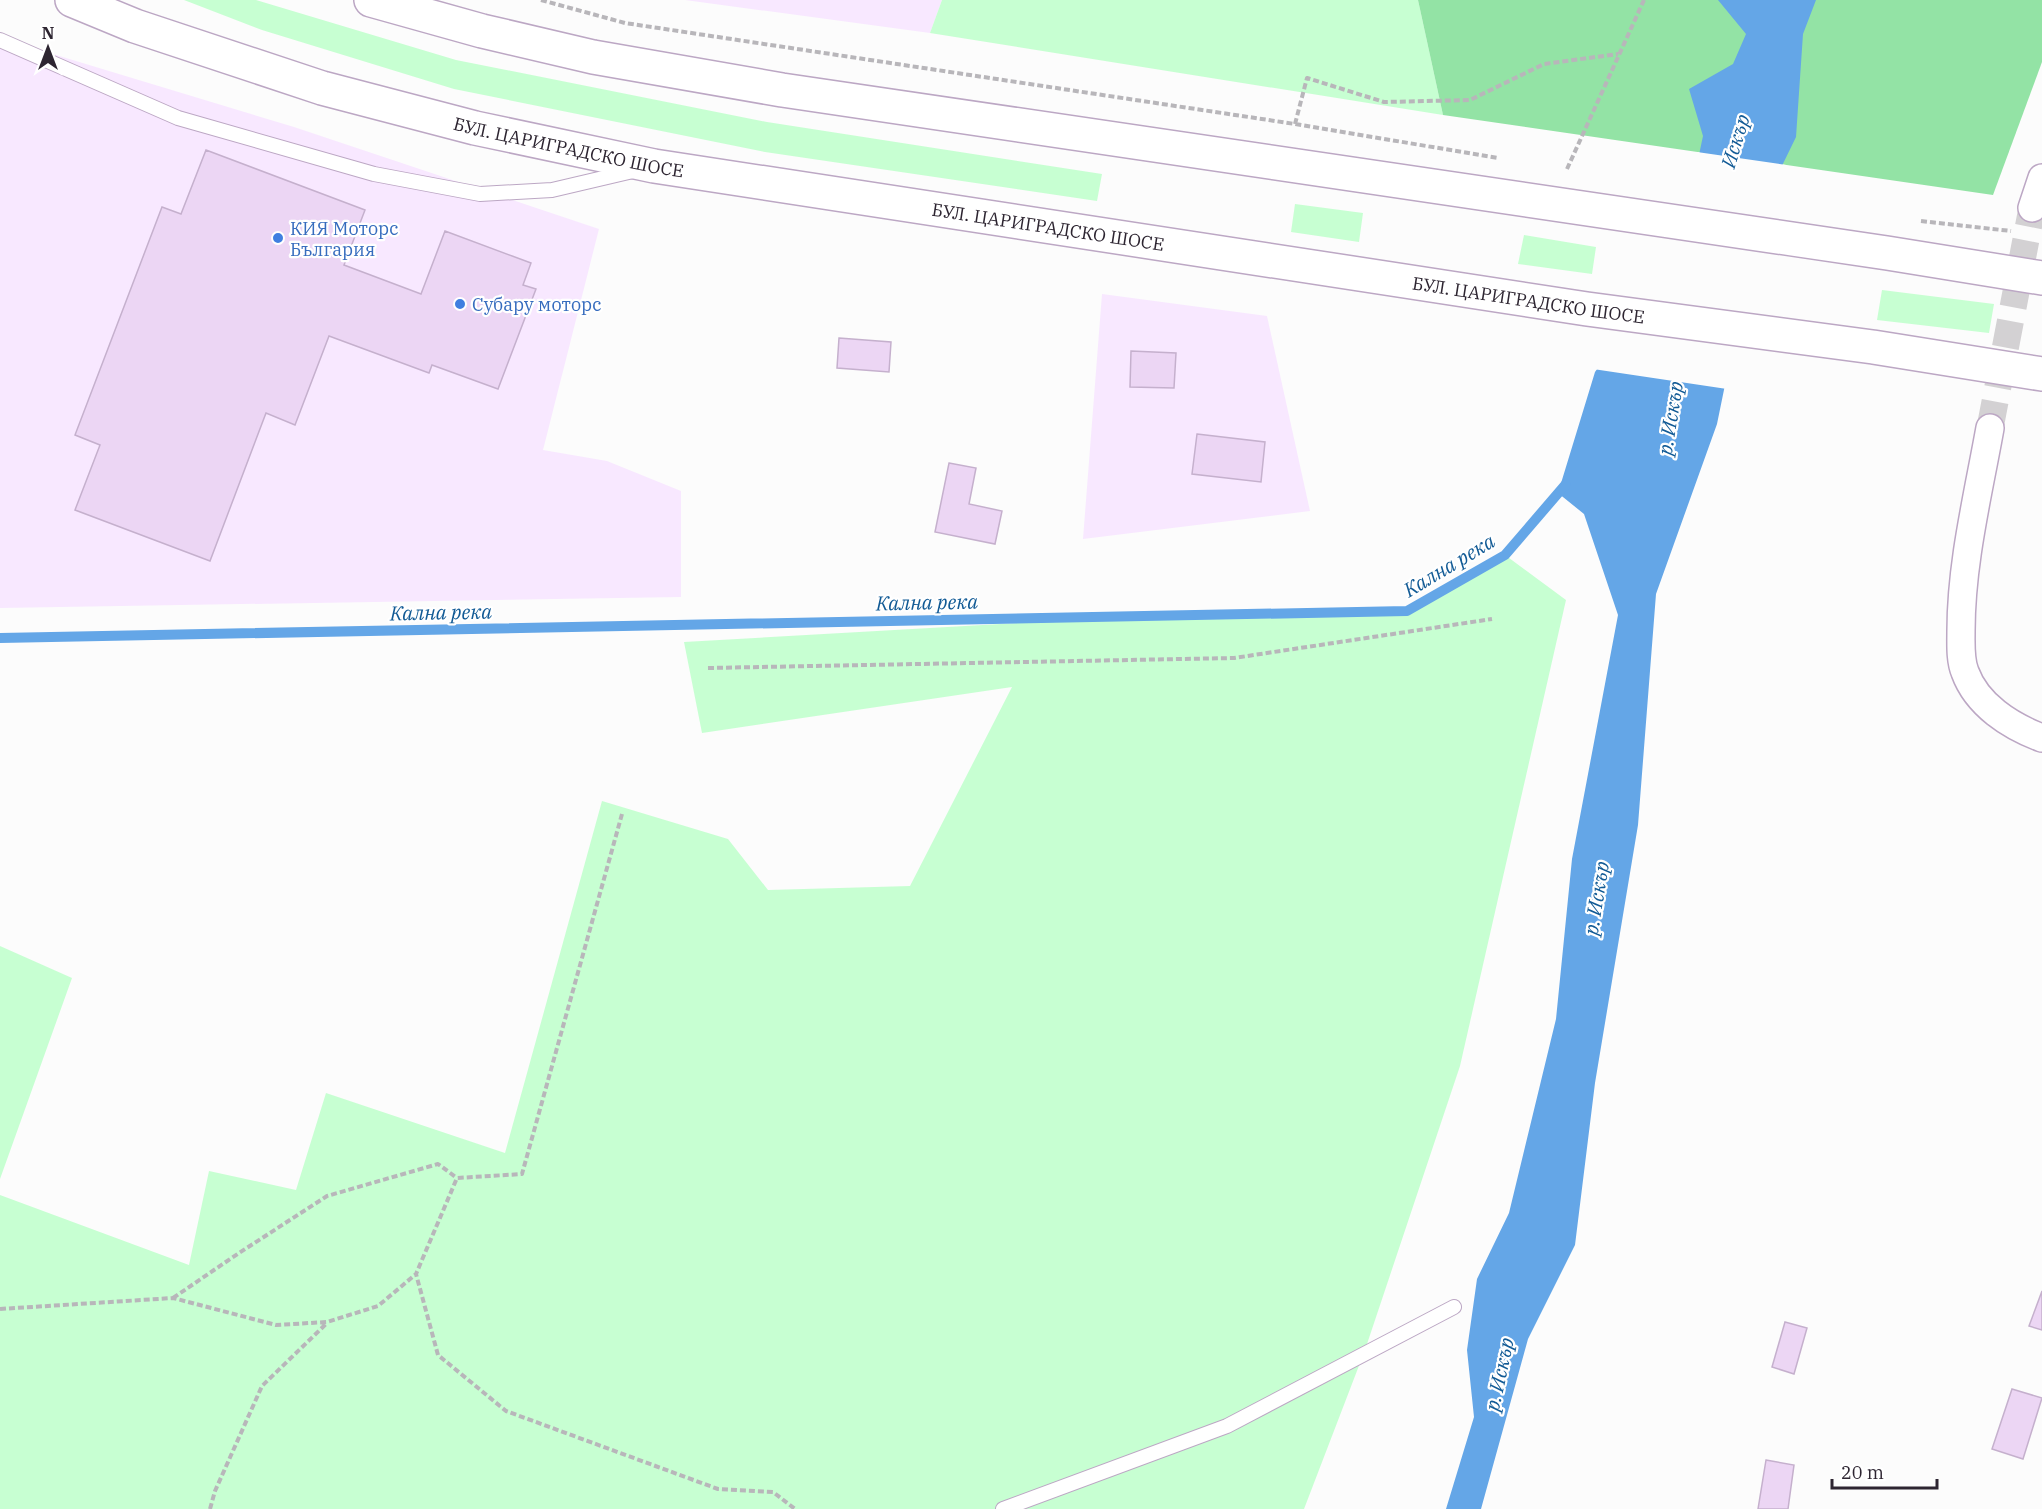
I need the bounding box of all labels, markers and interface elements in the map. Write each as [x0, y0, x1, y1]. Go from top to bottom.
north arrow [18, 18, 78, 78]
text: N [42, 23, 54, 43]
street label: БУЛ. ЦАРИГРАДСКО ШОСЕ [451, 111, 685, 182]
water label: Искър [1714, 111, 1756, 172]
street label: БУЛ. ЦАРИГРАДСКО ШОСЕ [930, 197, 1166, 256]
place label: КИЯ Моторс България [290, 217, 399, 261]
marker: КИЯ Моторс България [271, 231, 285, 245]
street label: БУЛ. ЦАРИГРАДСКО ШОСЕ [1411, 271, 1646, 328]
place label: Субару моторс [472, 293, 602, 316]
marker: Субару моторс [453, 297, 467, 311]
water label: р. Искър [1651, 379, 1689, 459]
water label: Кална река [1397, 527, 1500, 603]
water label: Кална река [875, 588, 978, 616]
water label: Кална река [389, 598, 492, 626]
water label: р. Искър [1577, 859, 1615, 939]
water label: р. Искър [1478, 1335, 1520, 1415]
scale bar [1832, 1452, 1937, 1490]
text: 20 m [1841, 1461, 1884, 1484]

